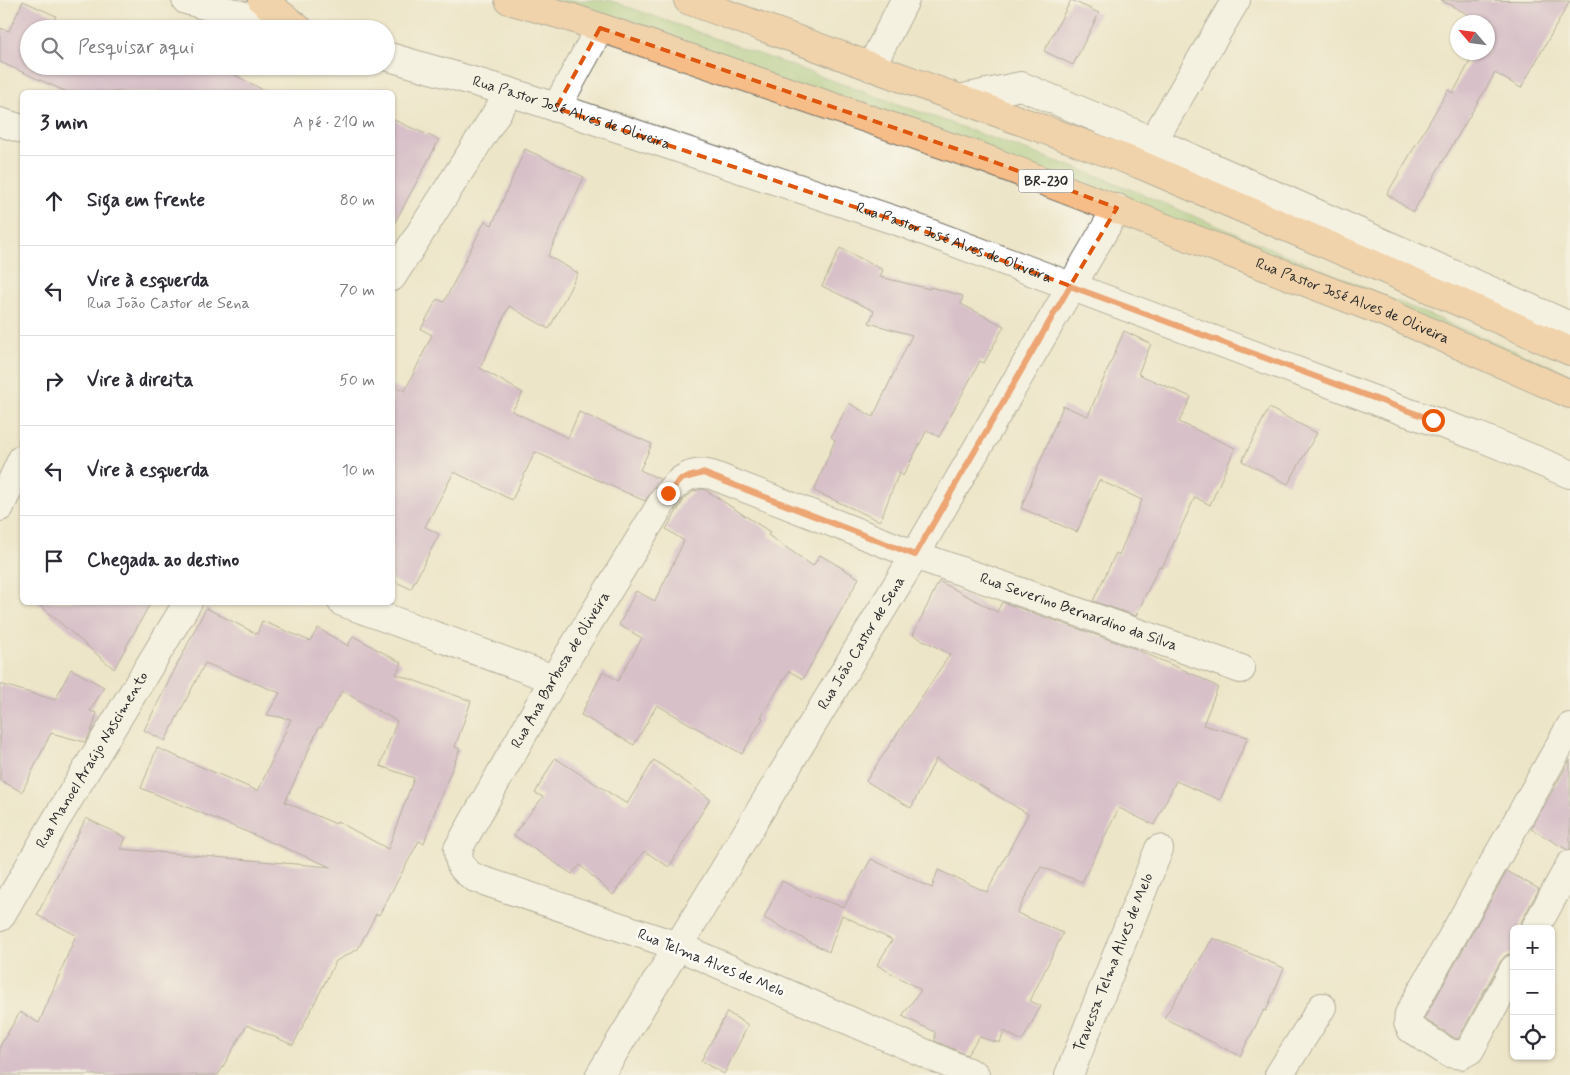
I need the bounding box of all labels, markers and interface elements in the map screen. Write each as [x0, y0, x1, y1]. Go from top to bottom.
north arrow [1450, 15, 1495, 60]
search box [20, 20, 395, 75]
icon: search [38, 34, 66, 62]
text: Pesquisar aqui [78, 35, 194, 60]
street label: Rua Pastor José Alves de Oliveira [470, 72, 673, 155]
text: 3 min [40, 109, 88, 137]
text: A pé · 210 m [293, 112, 375, 133]
road number: BR-230 [1018, 170, 1074, 192]
icon: ahead [40, 187, 68, 215]
text: Siga em frente [87, 188, 205, 213]
text: 80 m [340, 190, 375, 211]
street label: Rua Pastor José Alves de Oliveira [853, 198, 1055, 288]
street label: Rua Pastor José Alves de Oliveira [1253, 254, 1453, 349]
text: Vire à esquerda [87, 268, 209, 293]
icon: left [40, 277, 68, 305]
text: 70 m [339, 280, 375, 301]
text: Rua João Castor de Sena [87, 293, 250, 314]
icon: right [40, 367, 68, 395]
text: Vire à direita [87, 368, 193, 393]
text: 50 m [339, 370, 375, 391]
route start [1422, 409, 1445, 432]
icon: left [40, 457, 68, 485]
text: Vire à esquerda [87, 458, 209, 483]
text: 10 m [342, 460, 375, 481]
route end [657, 482, 680, 505]
icon: arrive [40, 547, 68, 575]
text: Chegada ao destino [87, 548, 239, 573]
street label: Rua Severino Bernardino da Silva [977, 568, 1180, 656]
street label: Rua João Castor de Sena [814, 572, 910, 714]
street label: Rua Ana Barbosa de Oliveira [507, 588, 615, 752]
street label: Rua Manoel Araújo Nascimento [32, 668, 153, 852]
street label: Travessa Telma Alves de Melo [1069, 870, 1158, 1055]
street label: Rua Telma Alves de Melo [635, 924, 788, 1002]
map controls [1510, 925, 1555, 1060]
button: + [1510, 925, 1555, 970]
button: − [1510, 970, 1555, 1015]
button: locate [1510, 1015, 1555, 1060]

